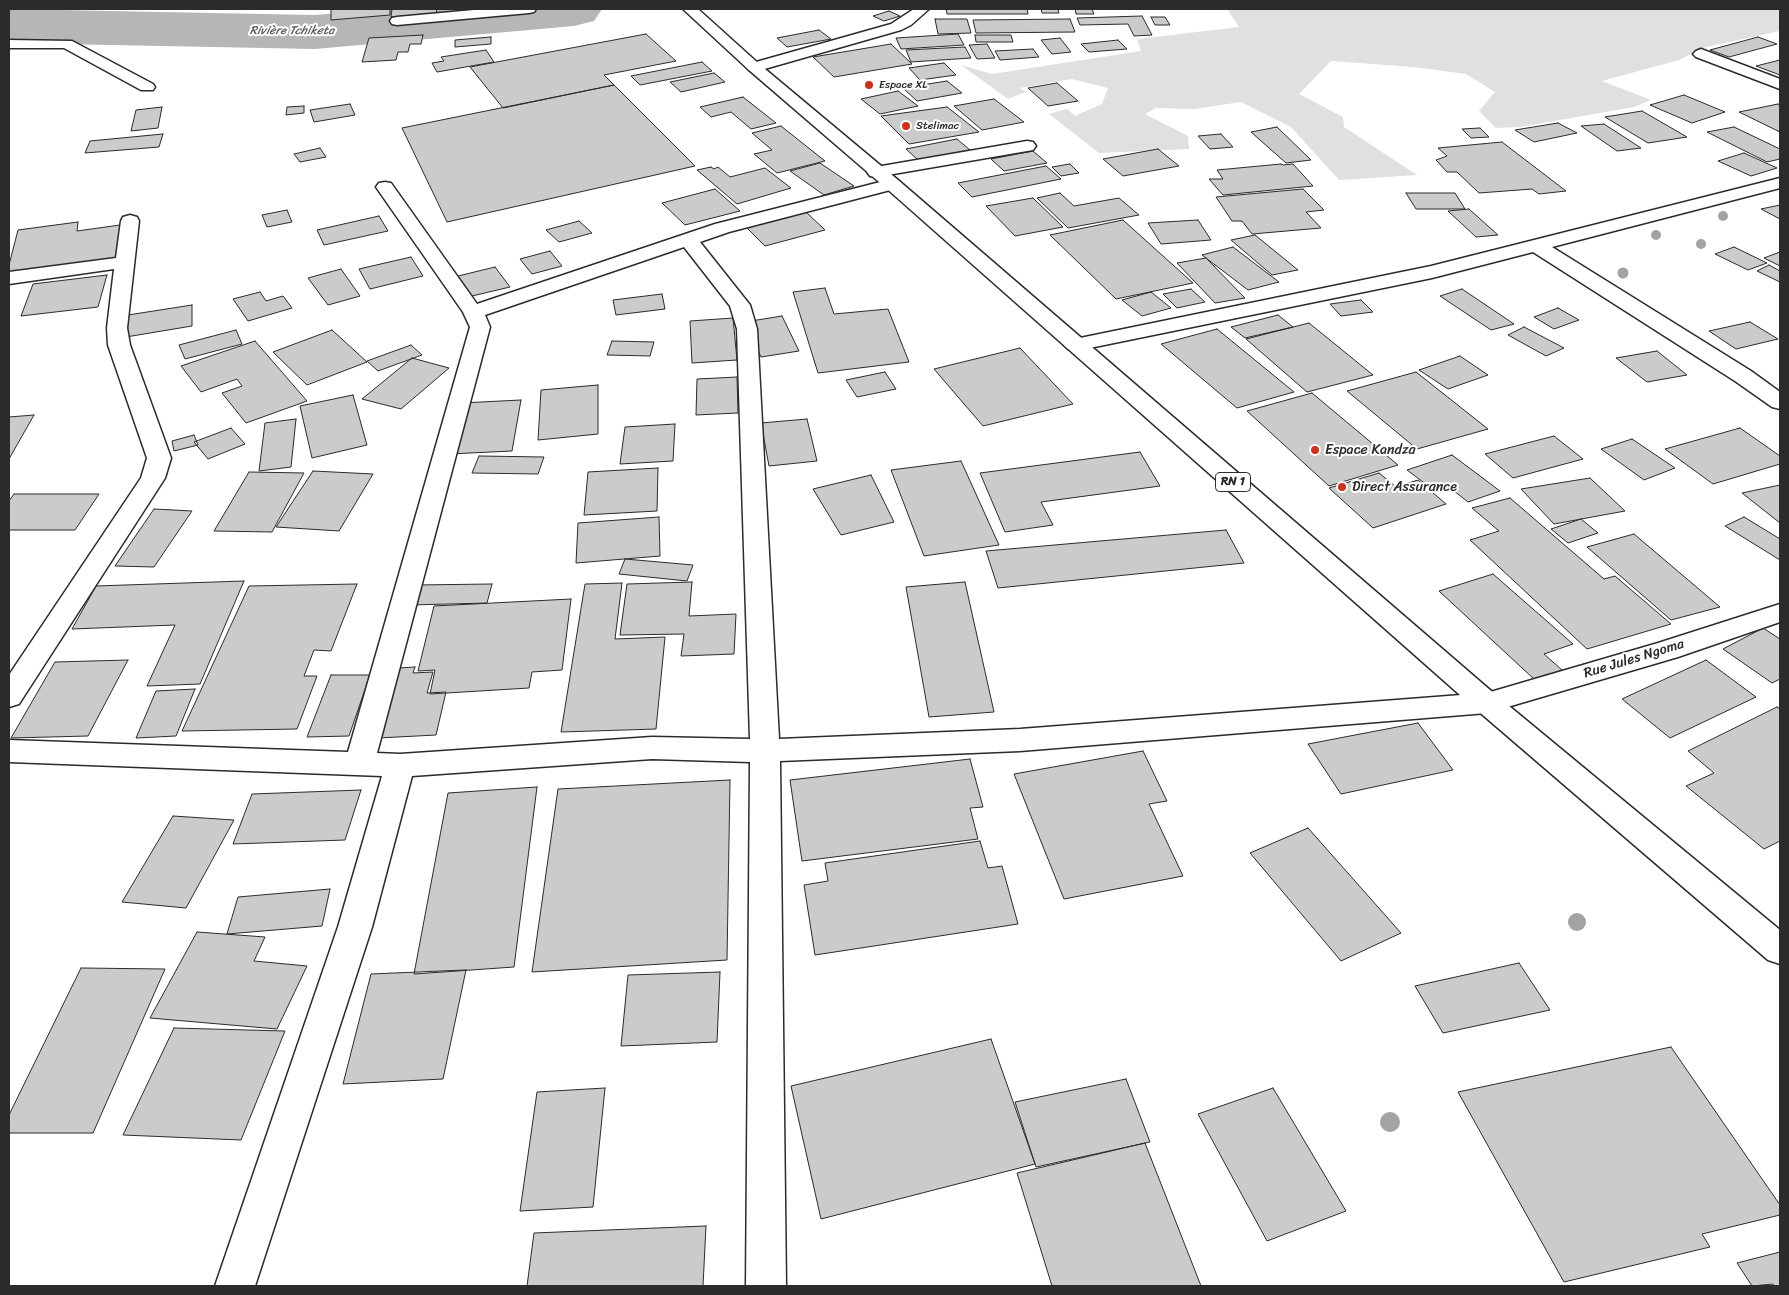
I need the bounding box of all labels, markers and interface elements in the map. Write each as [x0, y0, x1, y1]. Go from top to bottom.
water label: Rivière Tchiketa [250, 24, 334, 38]
place label: Espace XL [879, 78, 927, 92]
marker: Espace XL [863, 79, 875, 91]
place label: Stelimac [916, 119, 959, 133]
marker: Stelimac [900, 120, 912, 132]
place label: Espace Kandza [1325, 442, 1416, 458]
marker: Espace Kandza [1309, 444, 1321, 456]
road number: RN 1 [1216, 472, 1250, 492]
place label: Direct Assurance [1352, 479, 1457, 495]
marker: Direct Assurance [1336, 481, 1348, 493]
street label: Rue Jules Ngoma [1582, 636, 1686, 682]

